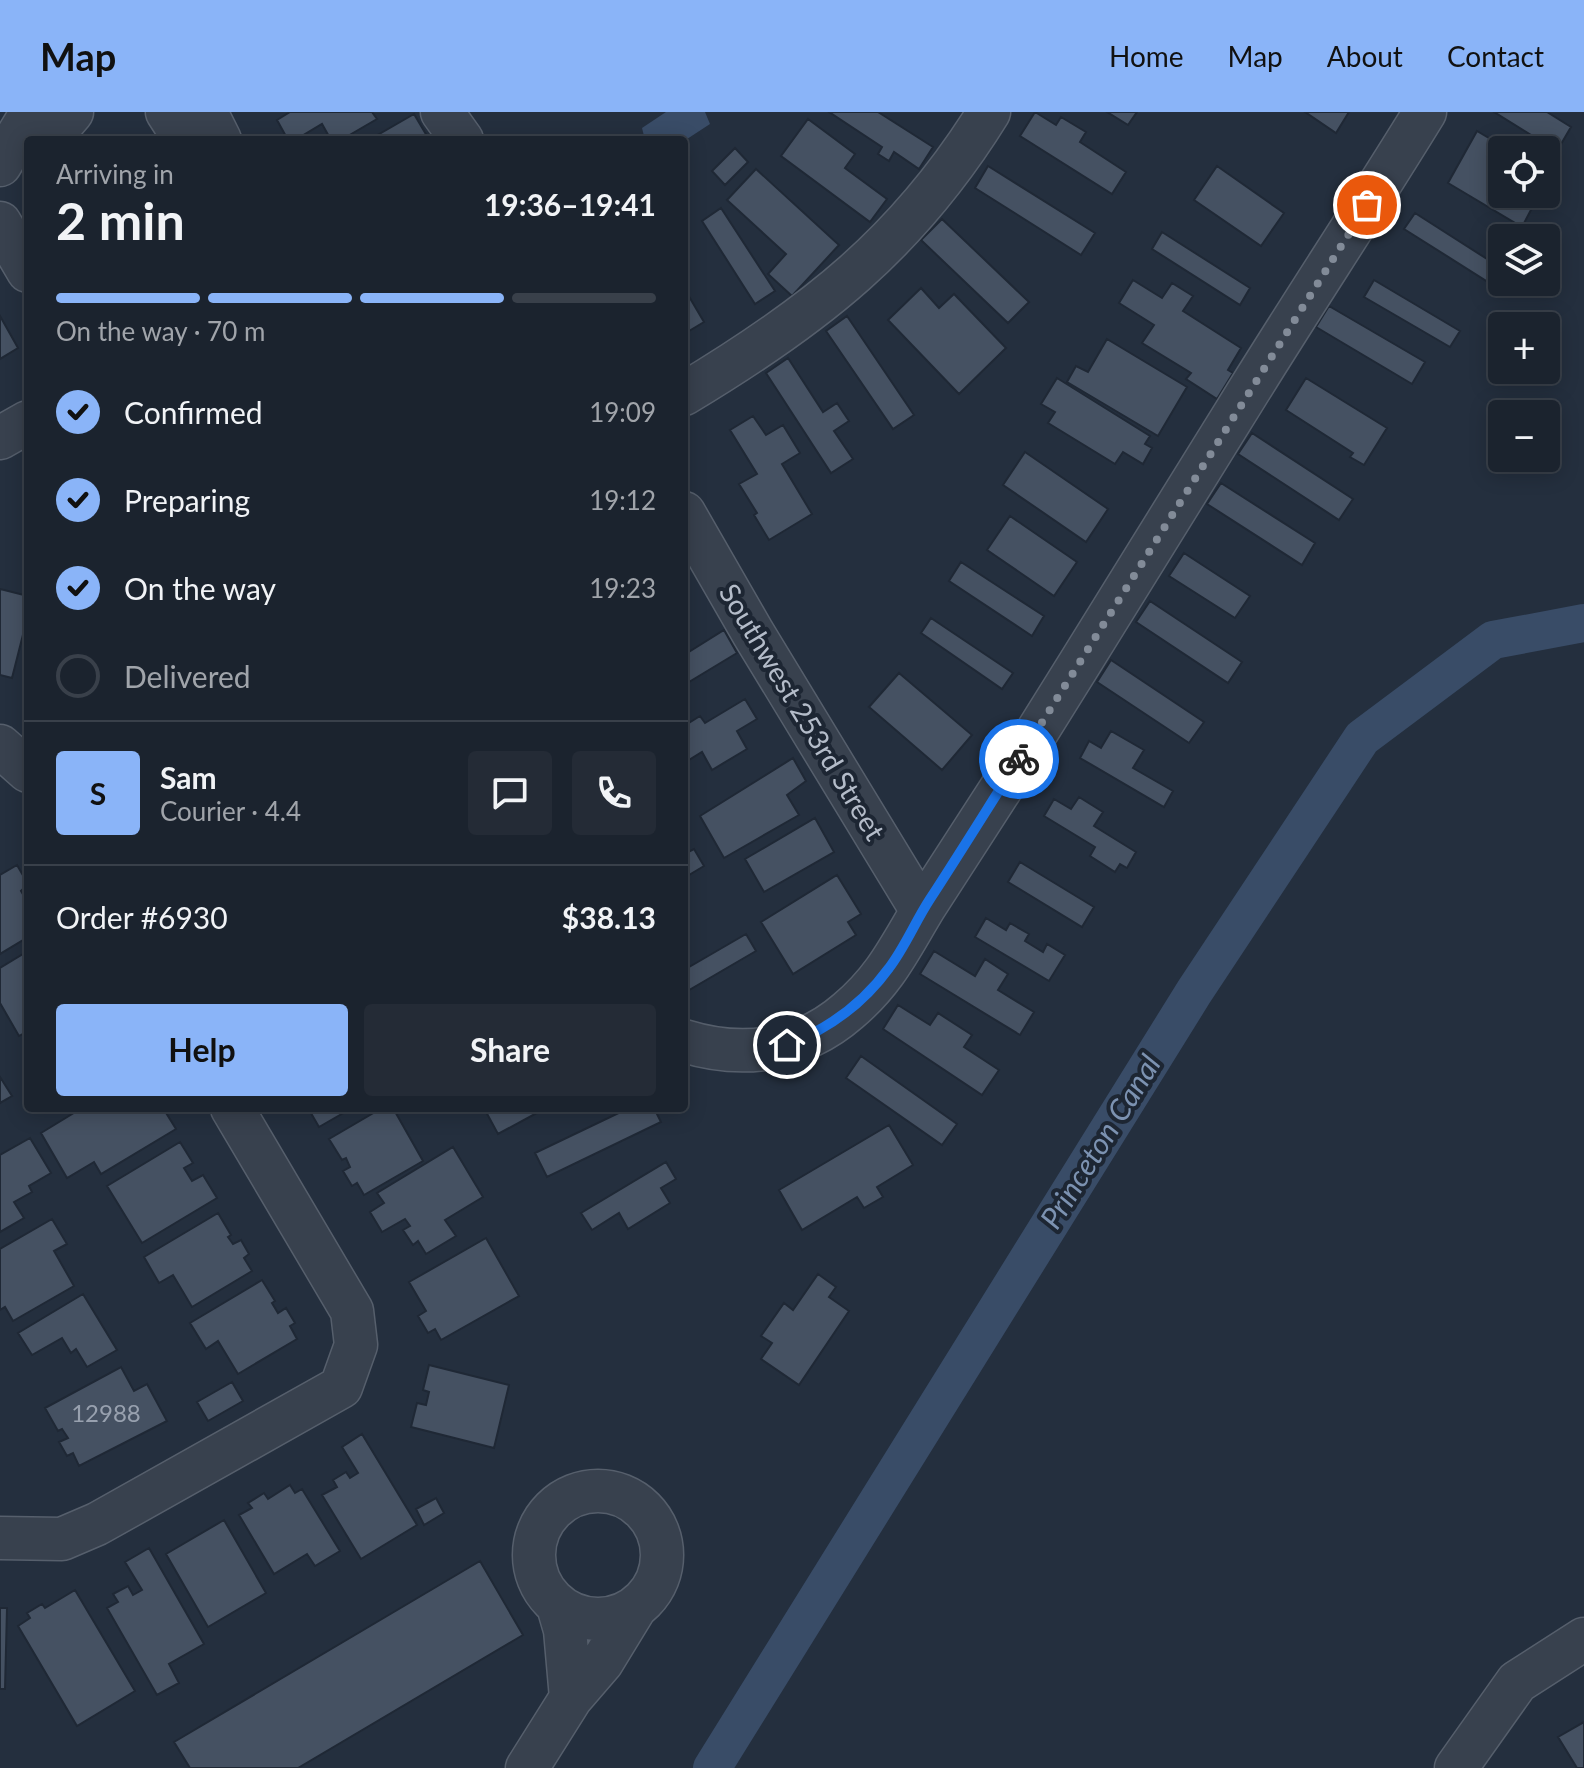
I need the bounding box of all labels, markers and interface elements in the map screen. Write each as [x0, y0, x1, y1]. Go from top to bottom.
text: Map [40, 33, 116, 79]
text: Home [1109, 39, 1184, 73]
text: Map [1228, 39, 1283, 73]
text: About [1327, 39, 1403, 73]
text: Contact [1447, 39, 1544, 73]
map controls [1488, 136, 1560, 472]
button: locate [1488, 136, 1560, 208]
text: Arriving in [56, 158, 174, 190]
pin [1333, 171, 1401, 239]
icon: bag [1345, 183, 1389, 227]
text: 19:36–19:41 [484, 186, 656, 222]
text: 2 min [56, 189, 185, 251]
button: layers [1488, 224, 1560, 296]
button: + [1488, 312, 1560, 384]
text: On the way · 70 m [56, 315, 265, 347]
icon: check [56, 390, 100, 434]
text: Confirmed [124, 394, 263, 430]
text: 19:09 [589, 396, 656, 428]
button: − [1488, 400, 1560, 472]
icon: check [56, 478, 100, 522]
text: Preparing [124, 482, 250, 518]
text: 19:12 [589, 484, 656, 516]
icon: check [56, 566, 100, 610]
text: On the way [124, 570, 276, 606]
text: 19:23 [589, 572, 656, 604]
street label: Southwest 253rd Street [713, 577, 893, 846]
text: Delivered [124, 658, 251, 694]
courier [979, 719, 1059, 799]
icon: bike [997, 737, 1041, 781]
button: chat [468, 751, 552, 835]
button: phone [572, 751, 656, 835]
text: Sam [160, 759, 217, 795]
text: S [90, 775, 106, 811]
text: Courier · 4.4 [160, 795, 301, 827]
text: Order #6930 [56, 899, 228, 935]
text: $38.13 [562, 899, 656, 935]
button: Help [56, 1004, 348, 1096]
button: Share [364, 1004, 656, 1096]
pin [753, 1011, 821, 1079]
icon: home [765, 1023, 809, 1067]
water label: Princeton Canal [1032, 1047, 1167, 1234]
house number: 12988 [71, 1398, 141, 1427]

